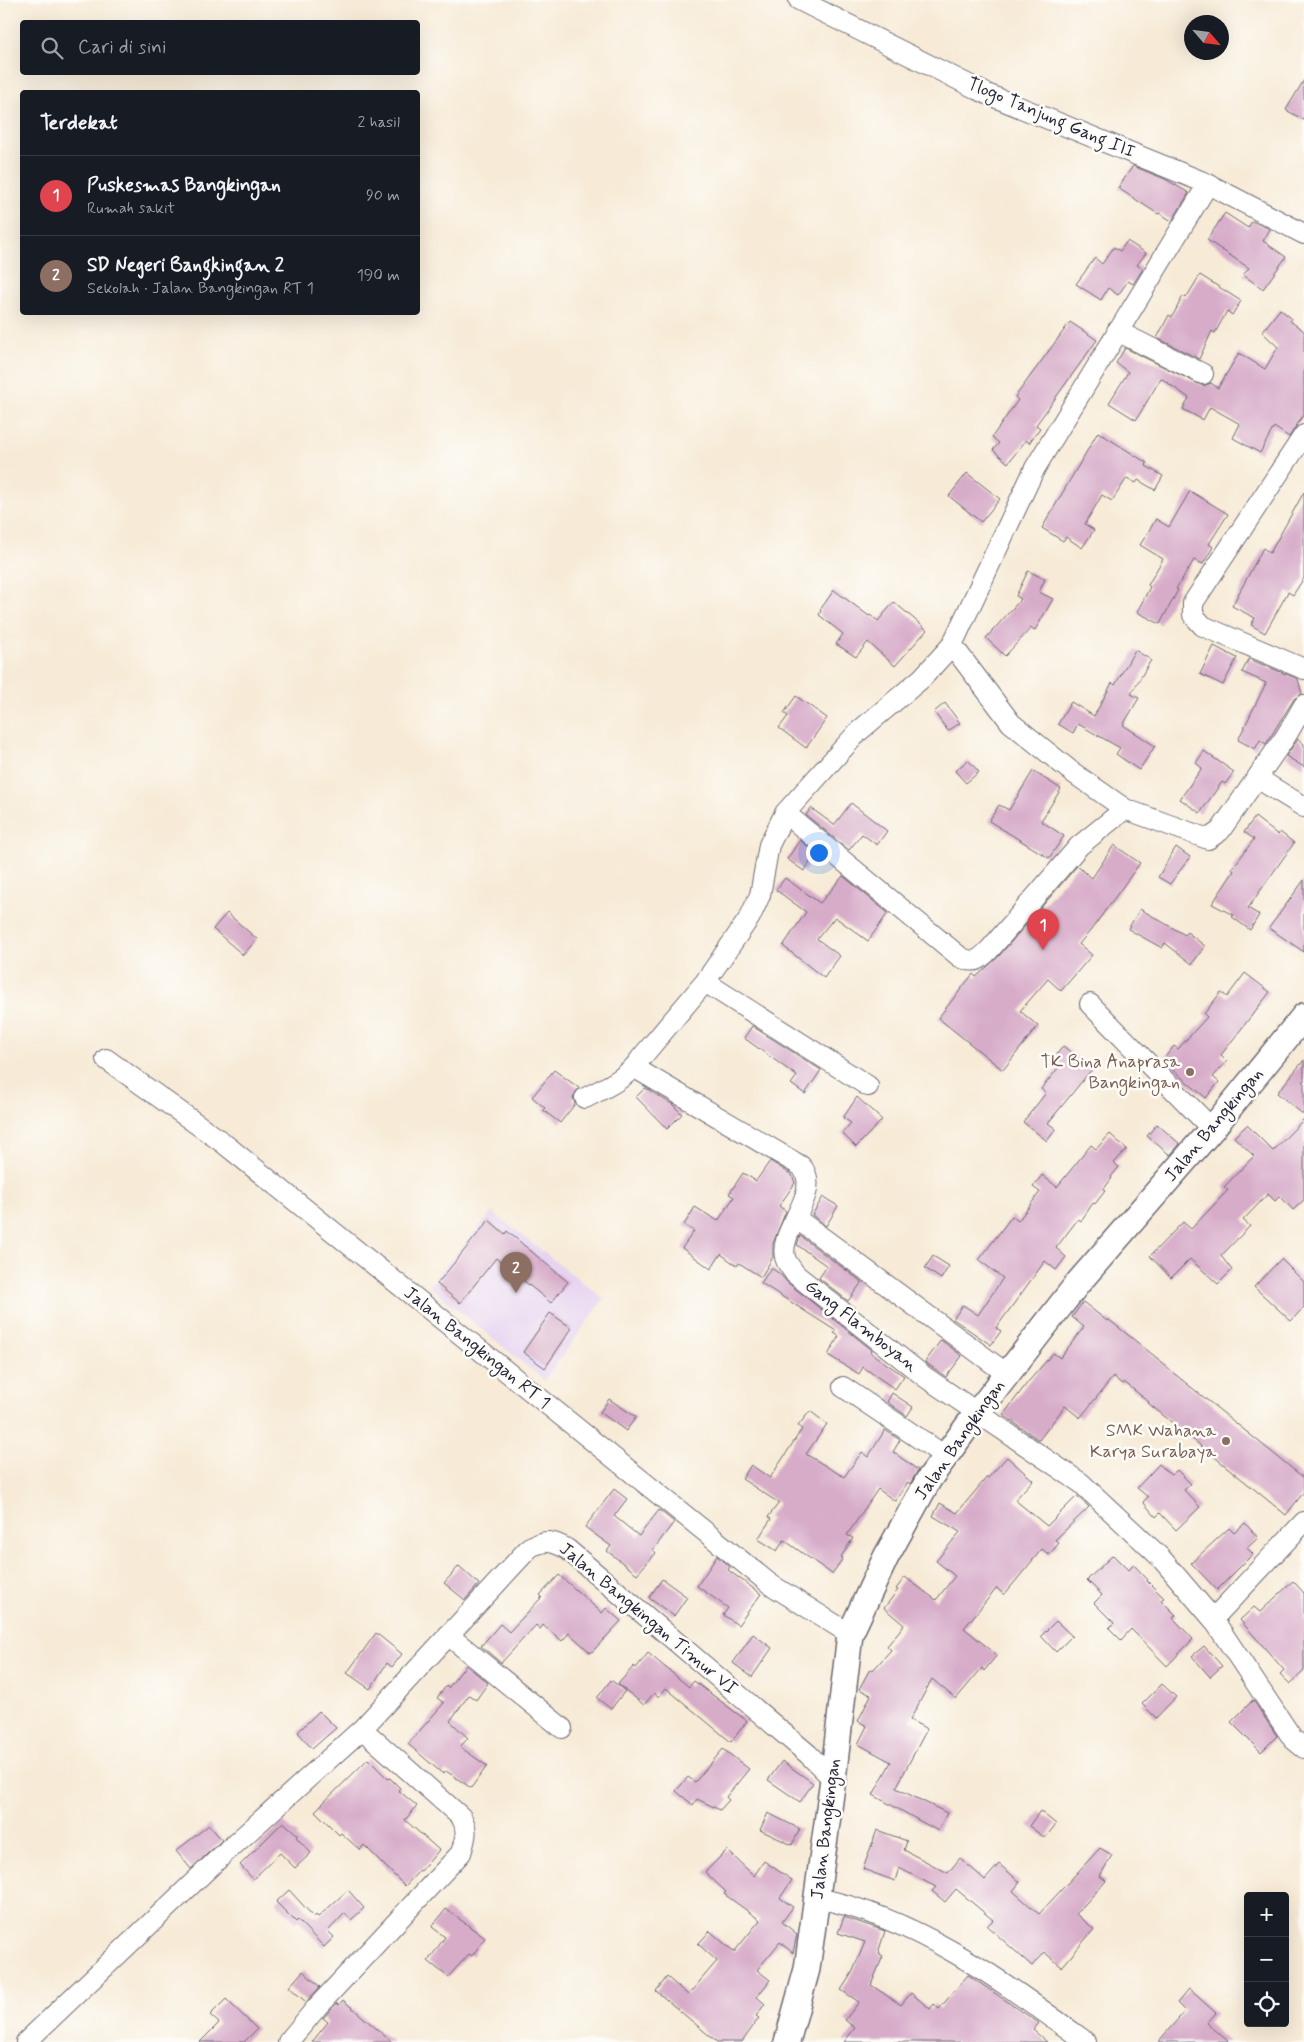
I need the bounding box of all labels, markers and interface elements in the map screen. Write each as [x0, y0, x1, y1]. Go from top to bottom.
north arrow [1184, 15, 1229, 60]
search box [20, 20, 420, 75]
icon: search [38, 34, 66, 62]
text: Cari di sini [78, 35, 166, 60]
street label: Tlogo Tanjung Gang III [963, 72, 1139, 166]
text: Terdekat [40, 109, 118, 137]
text: 2 hasil [358, 112, 400, 133]
text: Puskesmas Bangkingan [87, 173, 281, 198]
text: 1 [52, 185, 60, 206]
text: 90 m [366, 185, 400, 206]
text: Rumah sakit [87, 198, 175, 219]
text: SD Negeri Bangkingan 2 [87, 253, 284, 278]
text: 2 [52, 265, 60, 286]
text: 190 m [357, 265, 400, 286]
text: Sekolah · Jalan Bangkingan RT 1 [87, 278, 314, 299]
your location [806, 840, 832, 866]
pin: 1 [1027, 909, 1059, 950]
place label: TK Bina Anaprasa Bangkingan [1041, 1050, 1180, 1096]
street label: Jalan Bangkingan [1159, 1063, 1270, 1188]
marker: TK Bina Anaprasa Bangkingan [1184, 1066, 1196, 1078]
pin: 2 [500, 1252, 532, 1293]
street label: Gang Flamboyan [799, 1274, 922, 1378]
street label: Jalan Bangkingan RT 1 [398, 1281, 555, 1415]
street label: Jalan Bangkingan [909, 1375, 1011, 1506]
place label: SMK Wahana Karya Surabaya [1090, 1419, 1216, 1464]
marker: SMK Wahana Karya Surabaya [1220, 1435, 1232, 1447]
street label: Jalan Bangkingan Timur VI [553, 1537, 742, 1701]
street label: Jalan Bangkingan [805, 1757, 848, 1901]
map controls [1244, 1892, 1289, 2027]
button: + [1244, 1892, 1289, 1937]
button: − [1244, 1937, 1289, 1982]
button: locate [1244, 1982, 1289, 2027]

